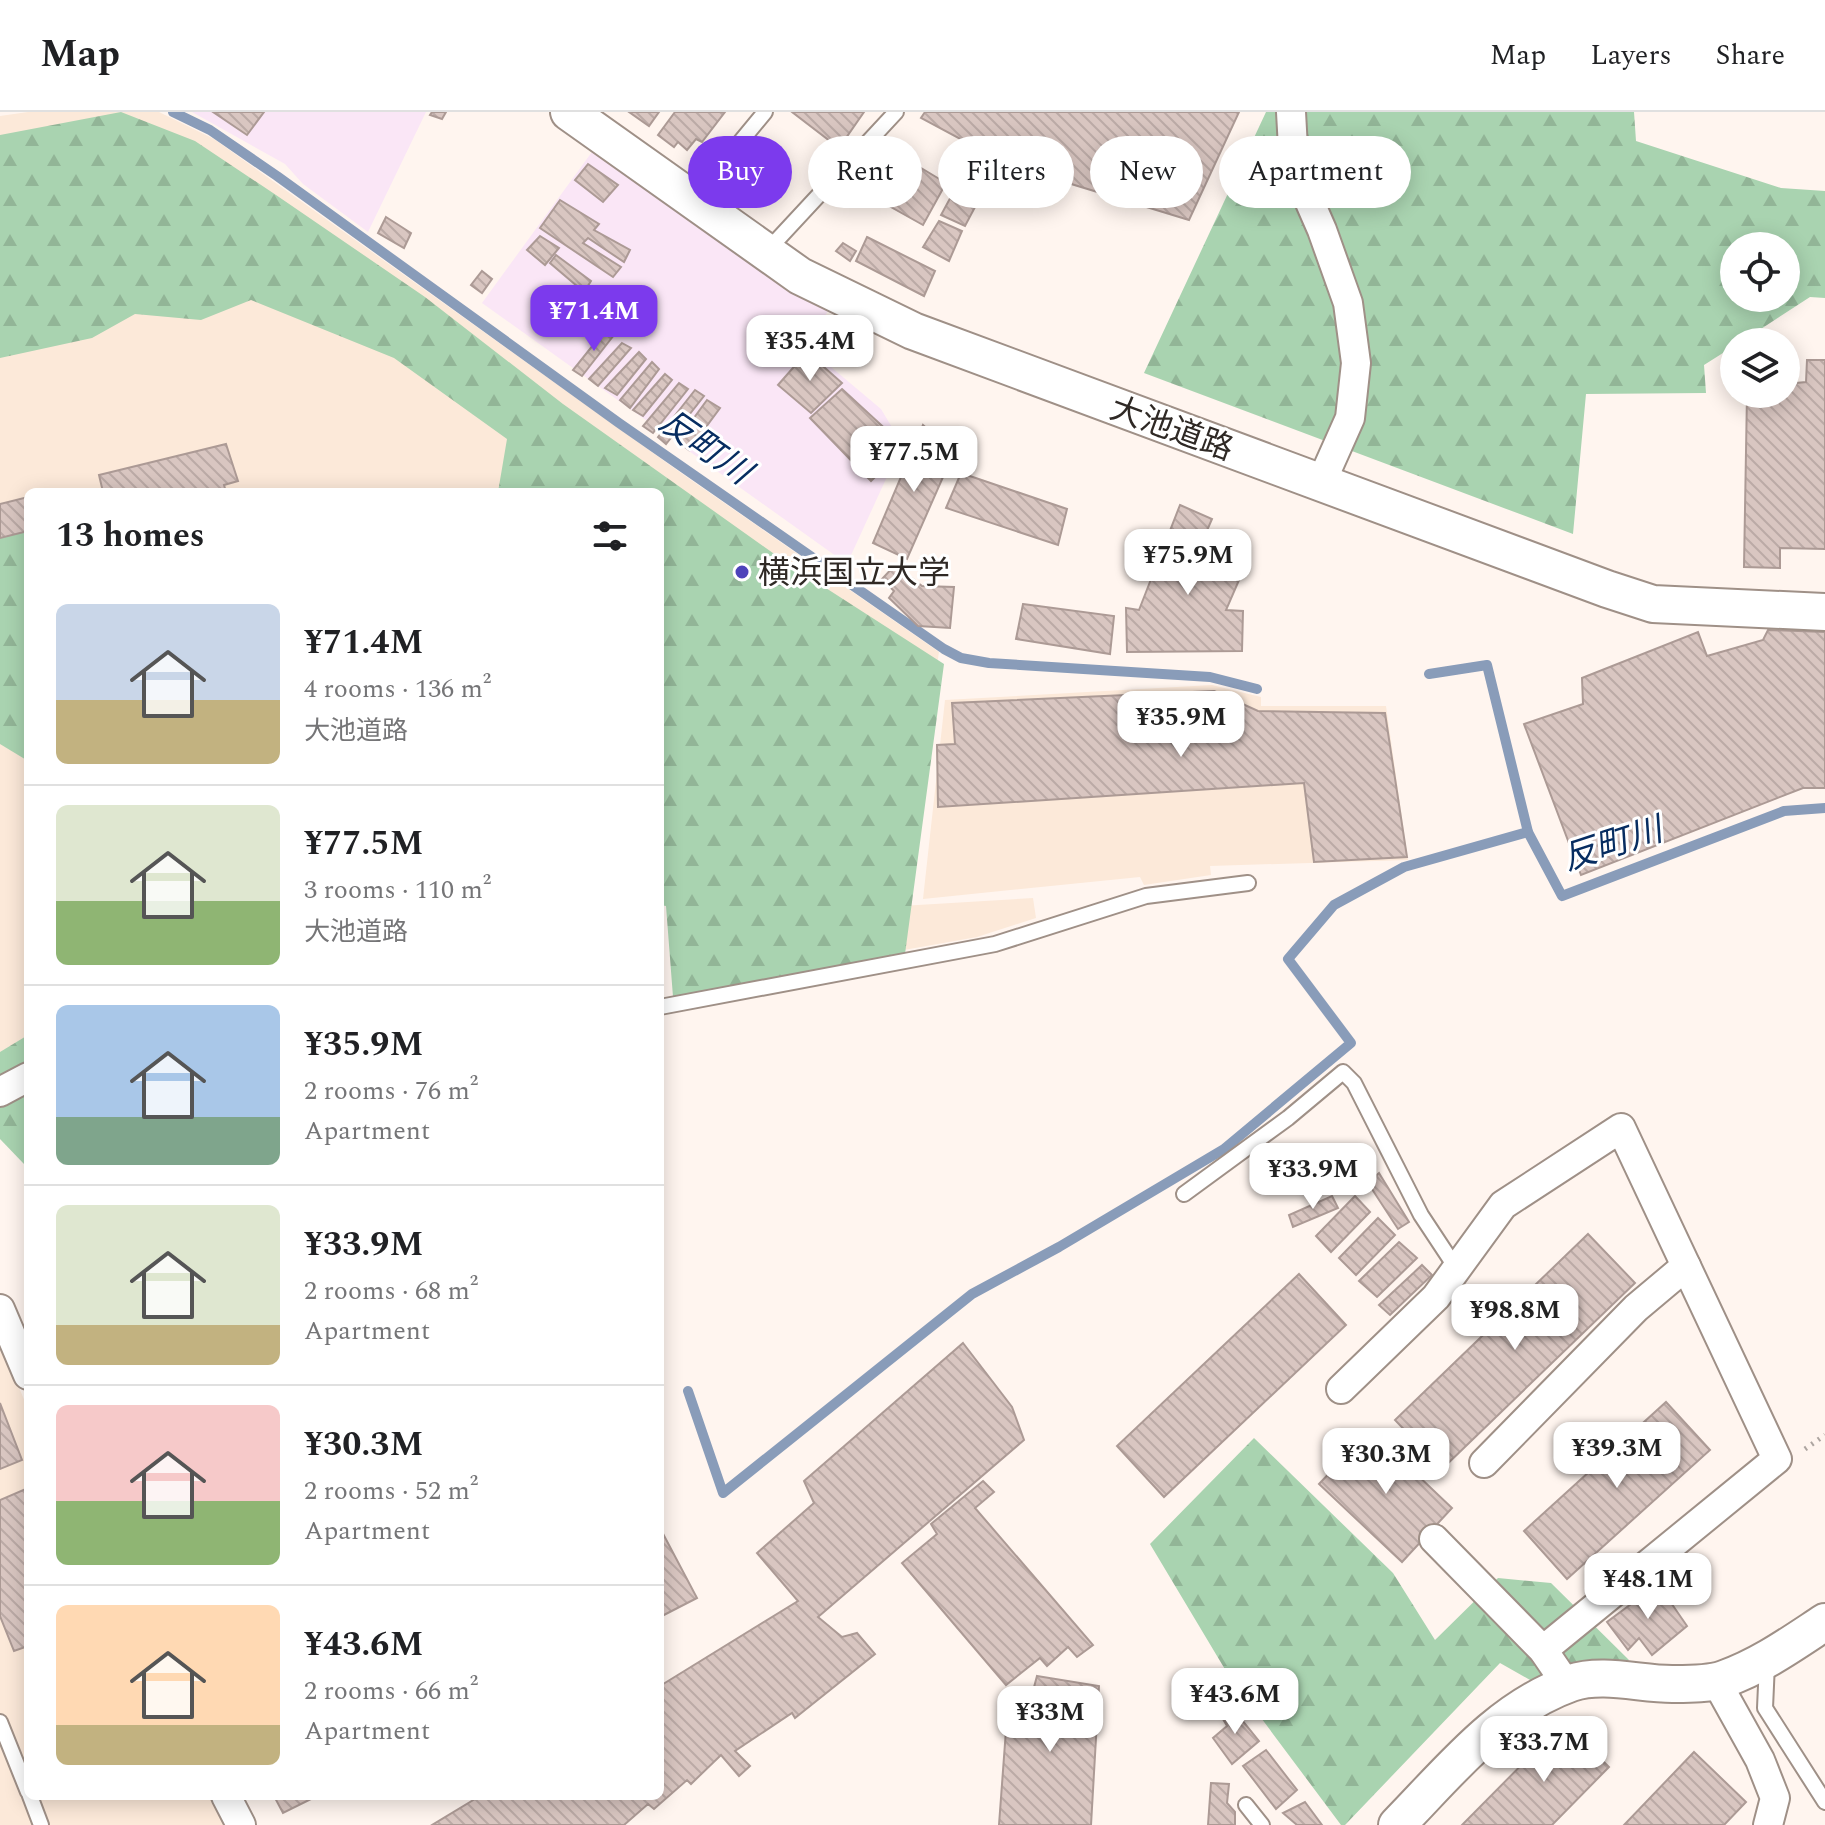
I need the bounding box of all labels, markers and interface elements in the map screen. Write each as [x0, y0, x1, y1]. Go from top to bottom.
text: Map [40, 26, 120, 84]
text: Map [1490, 34, 1546, 77]
text: Layers [1590, 34, 1672, 77]
text: Share [1716, 34, 1785, 77]
chip: Buy [688, 136, 792, 208]
chip: Rent [808, 136, 922, 208]
chip: Filters [938, 136, 1074, 208]
chip: New [1090, 136, 1203, 208]
chip: Apartment [1219, 136, 1411, 208]
map controls [1720, 232, 1800, 408]
button: locate [1720, 232, 1800, 312]
pin: ¥71.4M [529, 285, 659, 353]
text: ¥71.4M [548, 291, 640, 331]
pin: ¥35.4M [745, 315, 875, 383]
text: ¥35.4M [764, 321, 856, 361]
button: layers [1720, 328, 1800, 408]
street label: 大池道路 [1103, 384, 1240, 474]
water label: 反町川 [648, 397, 764, 500]
pin: ¥77.5M [849, 426, 979, 494]
text: ¥77.5M [868, 432, 960, 472]
text: 13 homes [56, 510, 205, 562]
icon: filters [588, 514, 632, 558]
pin: ¥75.9M [1123, 529, 1253, 597]
text: ¥75.9M [1142, 535, 1234, 575]
place label: 横浜国立大学 [758, 549, 950, 598]
marker: 横浜国立大学 [733, 563, 751, 581]
text: ¥71.4M [304, 617, 423, 669]
icon: home [120, 636, 216, 732]
text: 4 rooms · 136 m² [304, 669, 491, 709]
pin: ¥35.9M [1116, 691, 1246, 759]
text: ¥35.9M [1135, 697, 1227, 737]
text: 大池道路 [304, 711, 408, 751]
water label: 反町川 [1556, 803, 1672, 885]
text: ¥77.5M [304, 818, 423, 870]
icon: home [120, 837, 216, 933]
text: 3 rooms · 110 m² [304, 870, 491, 910]
text: 大池道路 [304, 912, 408, 952]
text: ¥35.9M [304, 1019, 423, 1071]
icon: home [120, 1037, 216, 1133]
text: 2 rooms · 76 m² [304, 1071, 478, 1111]
text: Apartment [304, 1111, 430, 1151]
pin: ¥33.9M [1248, 1143, 1378, 1211]
text: ¥33.9M [1267, 1149, 1359, 1189]
text: ¥33.9M [304, 1219, 423, 1271]
icon: home [120, 1237, 216, 1333]
text: 2 rooms · 68 m² [304, 1271, 478, 1311]
pin: ¥98.8M [1450, 1284, 1580, 1352]
text: ¥98.8M [1469, 1290, 1561, 1330]
text: Apartment [304, 1311, 430, 1351]
text: ¥30.3M [304, 1419, 423, 1471]
pin: ¥39.3M [1552, 1422, 1682, 1490]
pin: ¥30.3M [1321, 1428, 1451, 1496]
text: ¥39.3M [1571, 1428, 1663, 1468]
text: ¥30.3M [1340, 1434, 1432, 1474]
icon: home [120, 1437, 216, 1533]
text: 2 rooms · 52 m² [304, 1471, 478, 1511]
text: Apartment [304, 1511, 430, 1551]
pin: ¥48.1M [1583, 1553, 1713, 1621]
text: ¥48.1M [1602, 1559, 1694, 1599]
text: ¥43.6M [304, 1619, 423, 1671]
icon: home [120, 1637, 216, 1733]
pin: ¥43.6M [1170, 1668, 1300, 1736]
text: 2 rooms · 66 m² [304, 1671, 478, 1711]
text: ¥43.6M [1189, 1674, 1281, 1714]
pin: ¥33M [1003, 1686, 1097, 1754]
text: ¥33M [1015, 1692, 1085, 1732]
text: Apartment [304, 1711, 430, 1751]
pin: ¥33.7M [1479, 1716, 1609, 1784]
text: ¥33.7M [1498, 1722, 1590, 1762]

